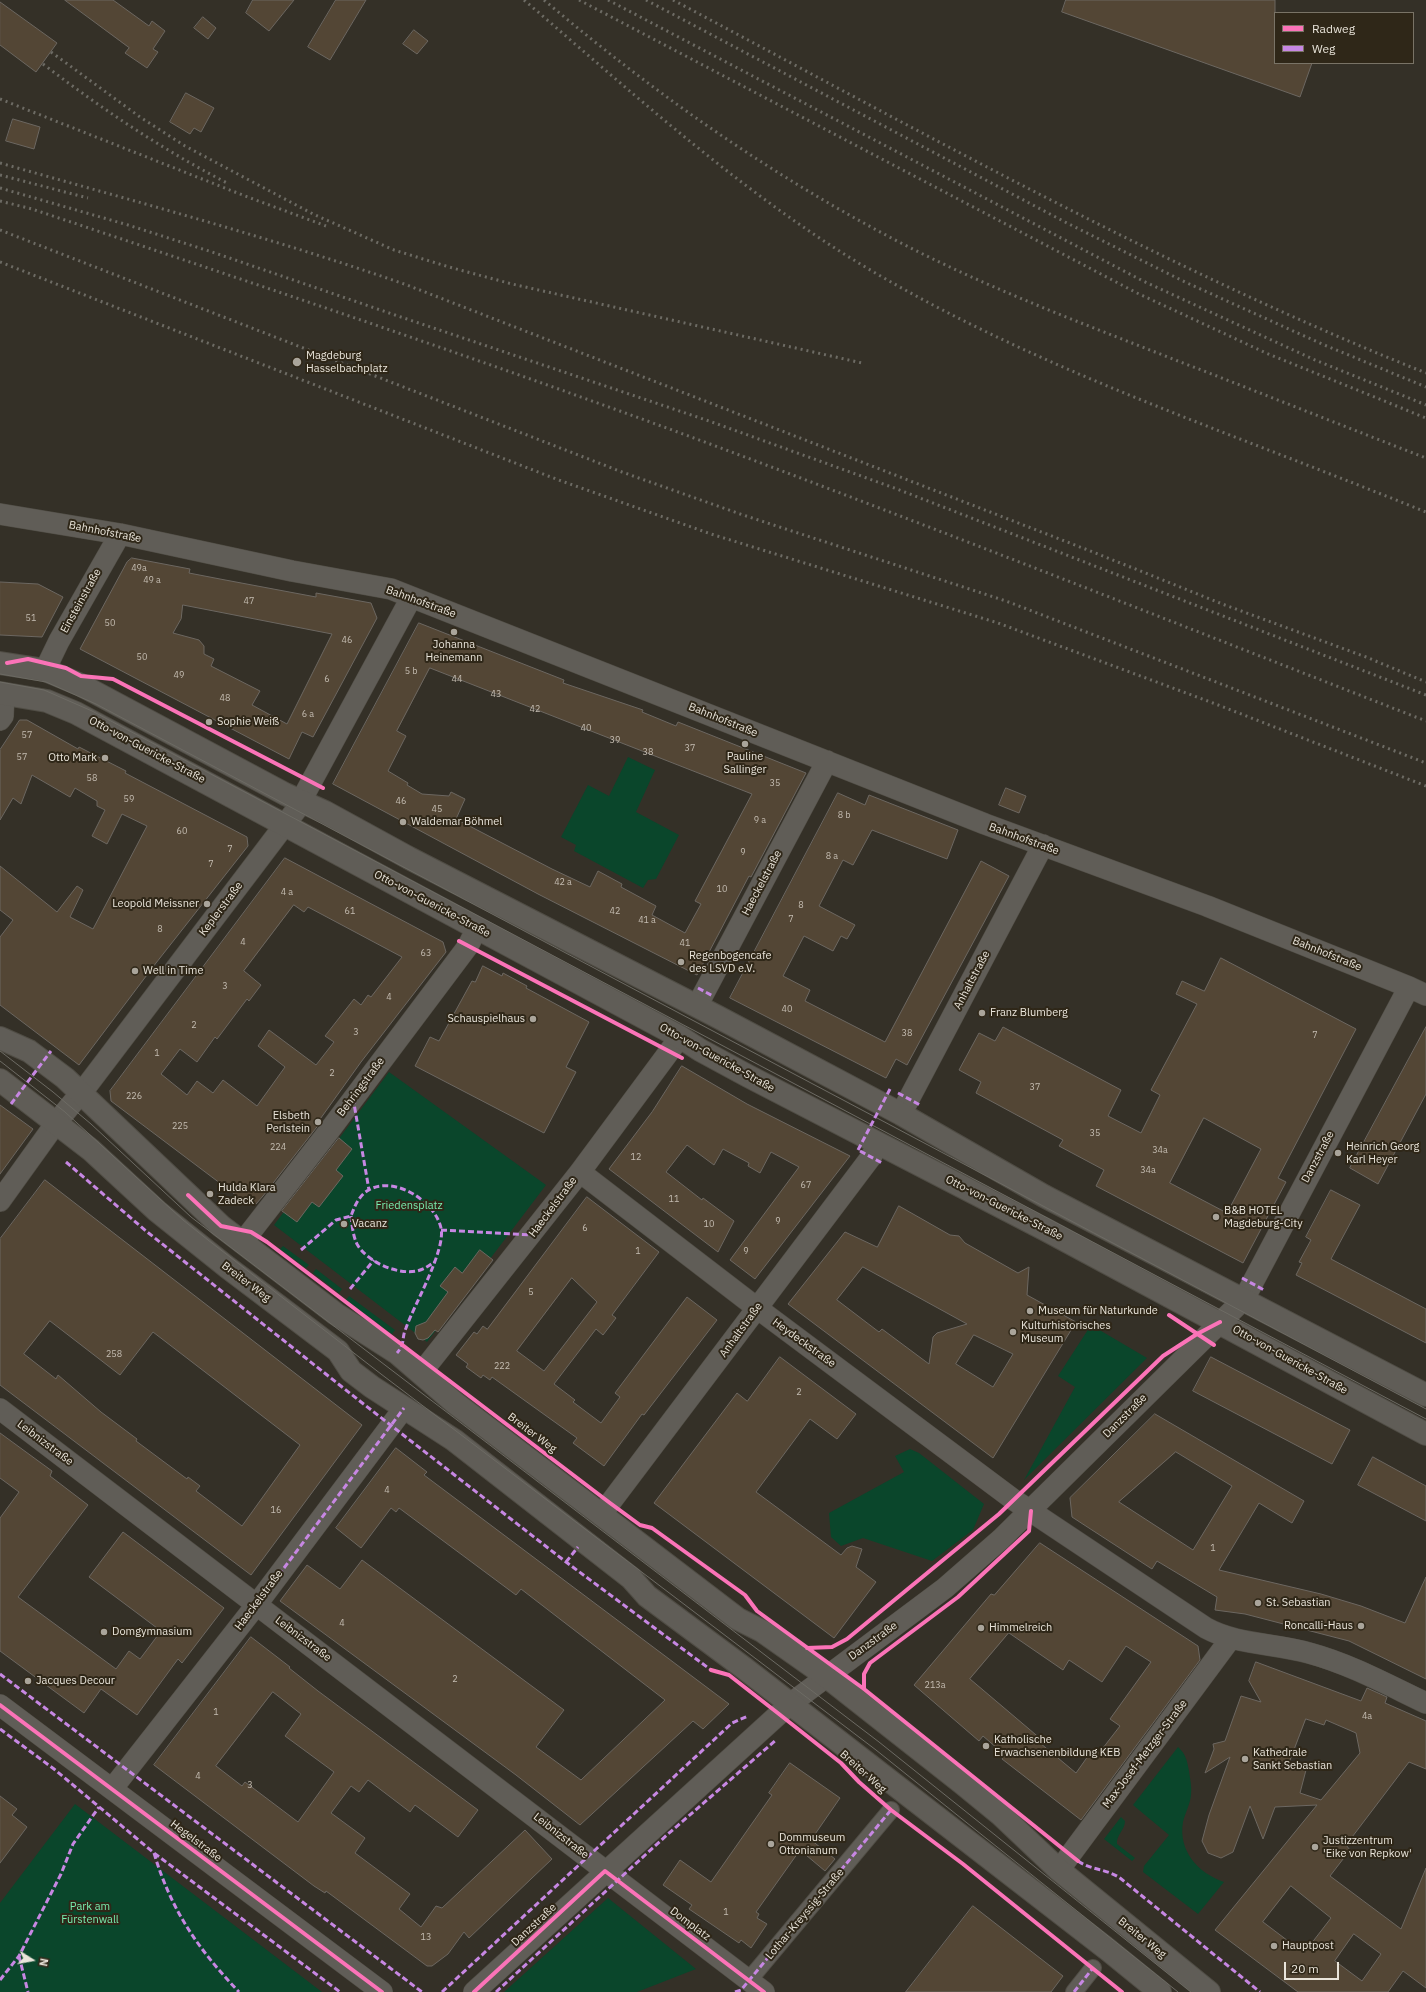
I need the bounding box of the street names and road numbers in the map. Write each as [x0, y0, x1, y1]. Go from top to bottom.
street label: Bahnhofstraße [68, 519, 142, 545]
street label: Einsteinstraße [58, 566, 104, 636]
street label: Bahnhofstraße [384, 583, 458, 621]
street label: Bahnhofstraße [686, 700, 760, 740]
street label: Otto-von-Guericke-Straße [87, 714, 207, 786]
street label: Bahnhofstraße [987, 820, 1061, 858]
street label: Haeckelstraße [739, 848, 785, 918]
street label: Otto-von-Guericke-Straße [372, 868, 492, 940]
street label: Keplerstraße [196, 879, 246, 939]
street label: Bahnhofstraße [1290, 934, 1364, 974]
street label: Anhaltstraße [951, 949, 993, 1011]
street label: Otto-von-Guericke-Straße [657, 1021, 777, 1095]
street label: Behringstraße [335, 1055, 387, 1119]
street label: Danzstraße [1299, 1129, 1337, 1185]
street label: Otto-von-Guericke-Straße [943, 1173, 1065, 1243]
street label: Haeckelstraße [526, 1174, 580, 1240]
street label: Breiter Weg [219, 1259, 273, 1305]
street label: Anhaltstraße [717, 1300, 765, 1360]
street label: Heydeckstraße [770, 1316, 838, 1370]
street label: Otto-von-Guericke-Straße [1230, 1323, 1350, 1397]
street label: Danzstraße [1100, 1391, 1150, 1441]
street label: Breiter Weg [505, 1410, 559, 1456]
street label: Leibnizstraße [14, 1418, 76, 1468]
street label: Haeckelstraße [232, 1567, 286, 1633]
street label: Leibnizstraße [272, 1614, 334, 1664]
street label: Danzstraße [846, 1619, 900, 1663]
street label: Max-Josef-Metzger-Straße [1100, 1697, 1190, 1811]
street label: Breiter Weg [837, 1748, 889, 1796]
street label: Leibnizstraße [531, 1810, 591, 1862]
street label: Hegelstraße [168, 1817, 224, 1865]
street label: Lothar-Kreyssig-Straße [763, 1866, 847, 1962]
street label: Danzstraße [509, 1901, 559, 1949]
street label: Domplatz [667, 1904, 713, 1944]
street label: Breiter Weg [1115, 1915, 1169, 1961]

